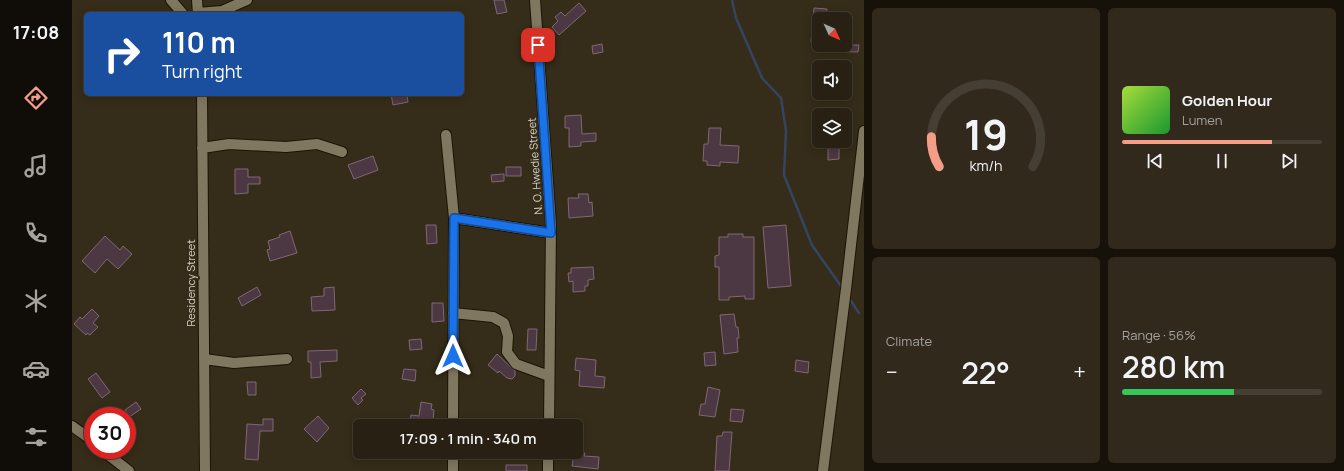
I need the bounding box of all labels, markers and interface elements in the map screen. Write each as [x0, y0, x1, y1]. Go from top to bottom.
north arrow [812, 12, 852, 52]
map controls [812, 12, 852, 148]
text: 17:08 [13, 20, 59, 44]
text: 110 m [162, 23, 236, 61]
icon: right [96, 28, 148, 80]
pin [521, 28, 555, 62]
icon: arrive [527, 34, 549, 56]
text: Turn right [162, 59, 243, 83]
button: sound [812, 60, 852, 100]
icon: directions [22, 84, 50, 112]
text: Golden Hour [1182, 90, 1272, 111]
text: 19 [964, 105, 1008, 161]
button: layers [812, 108, 852, 148]
text: Lumen [1182, 111, 1222, 129]
street label: N. O. Hwedie Street [524, 117, 545, 215]
icon: previous [1144, 150, 1166, 172]
icon: pause [1211, 150, 1233, 172]
icon: next [1278, 150, 1300, 172]
icon: music [22, 152, 50, 180]
text: km/h [969, 155, 1003, 174]
icon: phone [22, 219, 50, 247]
street label: Residency Street [183, 239, 198, 327]
icon: climate [22, 287, 50, 315]
text: Range · 56% [1122, 326, 1196, 344]
text: Climate [886, 332, 932, 350]
position arrow [432, 335, 474, 377]
text: 280 km [1122, 346, 1225, 387]
text: 22° [961, 352, 1010, 393]
icon: car [22, 355, 50, 383]
text: − [886, 357, 898, 387]
text: + [1073, 357, 1086, 387]
speed limit sign: 30 [84, 407, 136, 459]
icon: filters [22, 423, 50, 451]
text: 17:09 · 1 min · 340 m [400, 428, 536, 449]

